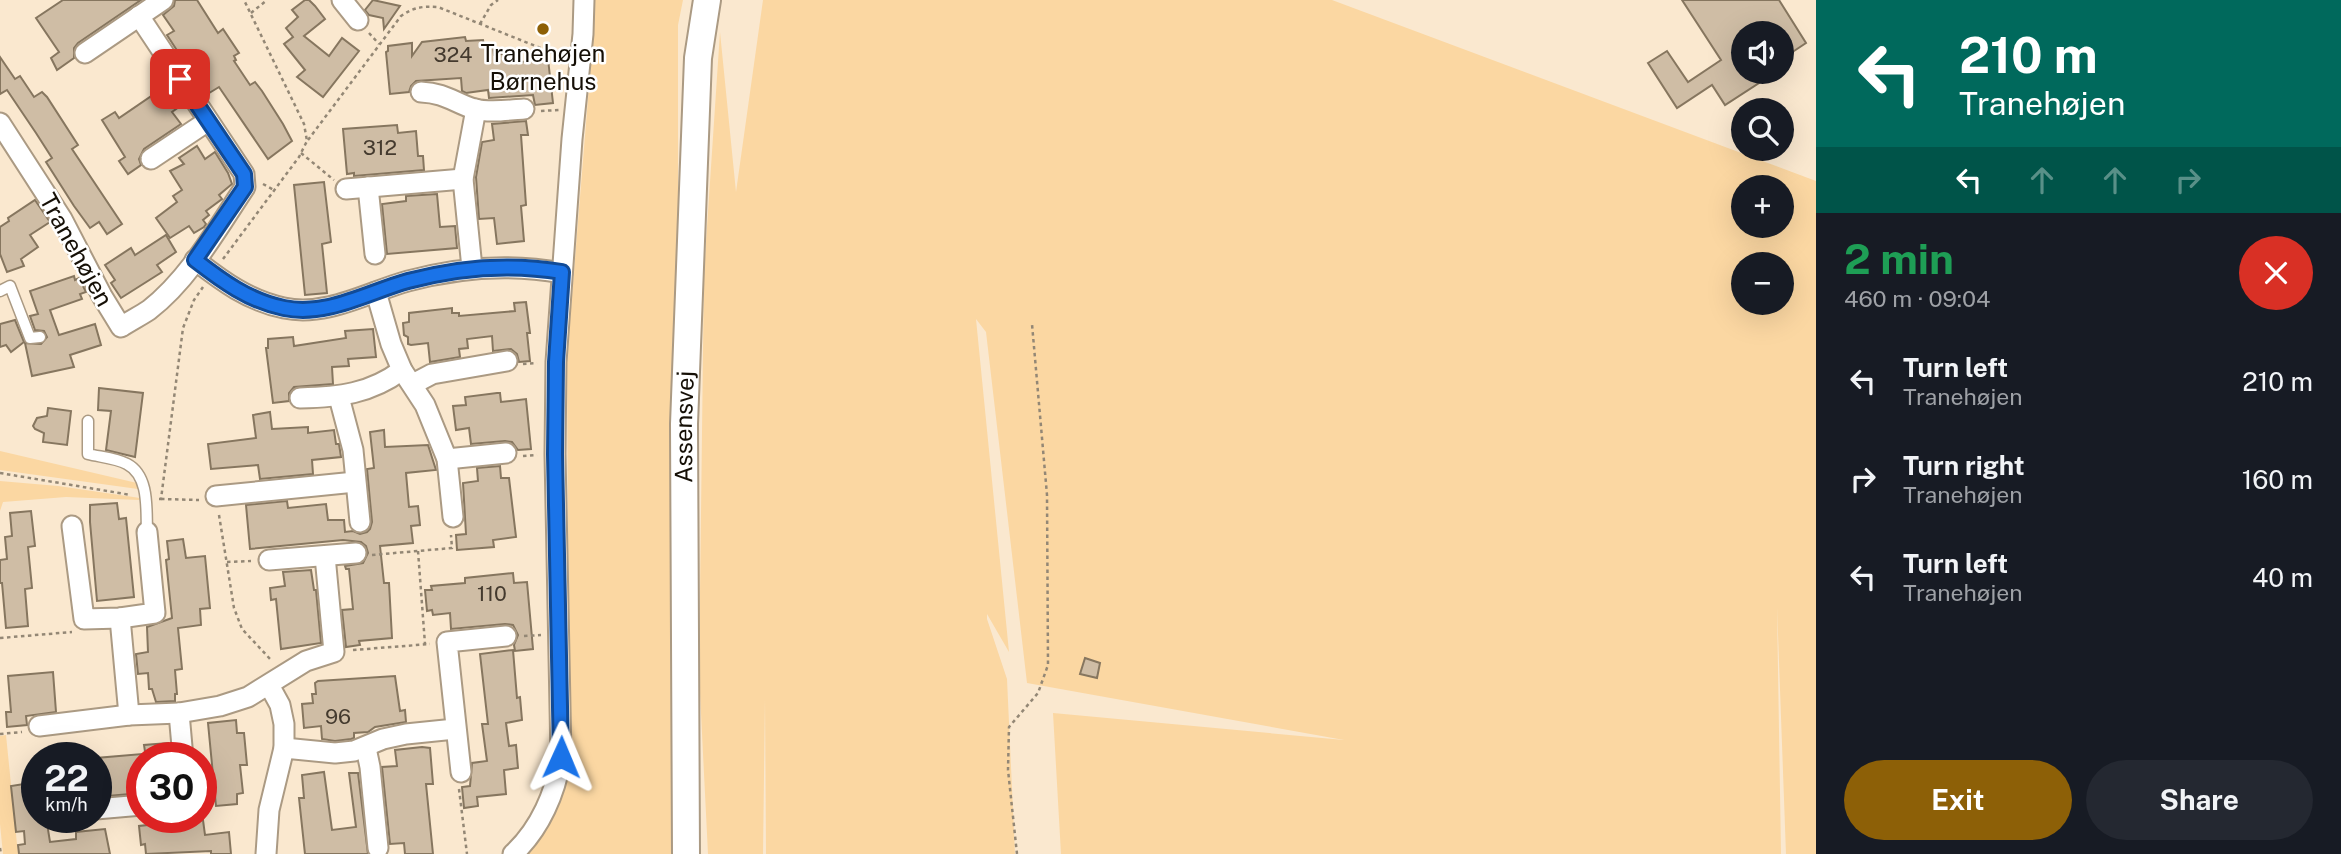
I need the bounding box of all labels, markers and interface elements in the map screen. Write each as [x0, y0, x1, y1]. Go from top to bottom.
marker: Tranehøjen Børnehus [535, 21, 551, 37]
map controls [1731, 21, 1794, 315]
button: sound [1731, 21, 1794, 84]
text: 210 m [1959, 26, 2098, 84]
icon: left [1844, 28, 1935, 119]
place label: Tranehøjen Børnehus [481, 39, 605, 95]
house number: 324 [434, 42, 472, 67]
pin [150, 49, 210, 109]
icon: arrive [161, 60, 199, 98]
text: Tranehøjen [1959, 85, 2125, 122]
button: search [1731, 98, 1794, 161]
house number: 312 [363, 135, 397, 160]
icon: left [1950, 161, 1988, 199]
icon: ahead [2023, 161, 2061, 199]
icon: ahead [2096, 161, 2134, 199]
icon: right [2169, 161, 2207, 199]
button: + [1731, 175, 1794, 238]
street label: Tranehøjen [34, 188, 119, 311]
text: 2 min [1844, 234, 1954, 283]
button: close [2239, 236, 2313, 310]
button: − [1731, 252, 1794, 315]
text: 460 m · 09:04 [1844, 285, 1990, 312]
text: Turn left [1903, 352, 2008, 383]
icon: left [1844, 362, 1882, 400]
text: 210 m [2242, 366, 2313, 397]
street label: Assensvej [669, 370, 699, 483]
text: Tranehøjen [1903, 383, 2023, 410]
text: Turn right [1903, 450, 2025, 481]
icon: right [1844, 460, 1882, 498]
text: 160 m [2242, 464, 2313, 495]
text: Tranehøjen [1903, 481, 2023, 508]
text: Turn left [1903, 548, 2008, 579]
icon: left [1844, 558, 1882, 596]
text: 40 m [2252, 562, 2313, 593]
text: Tranehøjen [1903, 579, 2023, 606]
house number: 110 [477, 581, 507, 606]
house number: 96 [325, 704, 351, 729]
position arrow [524, 720, 598, 794]
speed limit sign: 30 [126, 742, 217, 833]
text: 22 [44, 758, 89, 799]
button: Exit [1844, 760, 2072, 840]
button: Share [2086, 760, 2313, 840]
text: km/h [45, 794, 88, 815]

